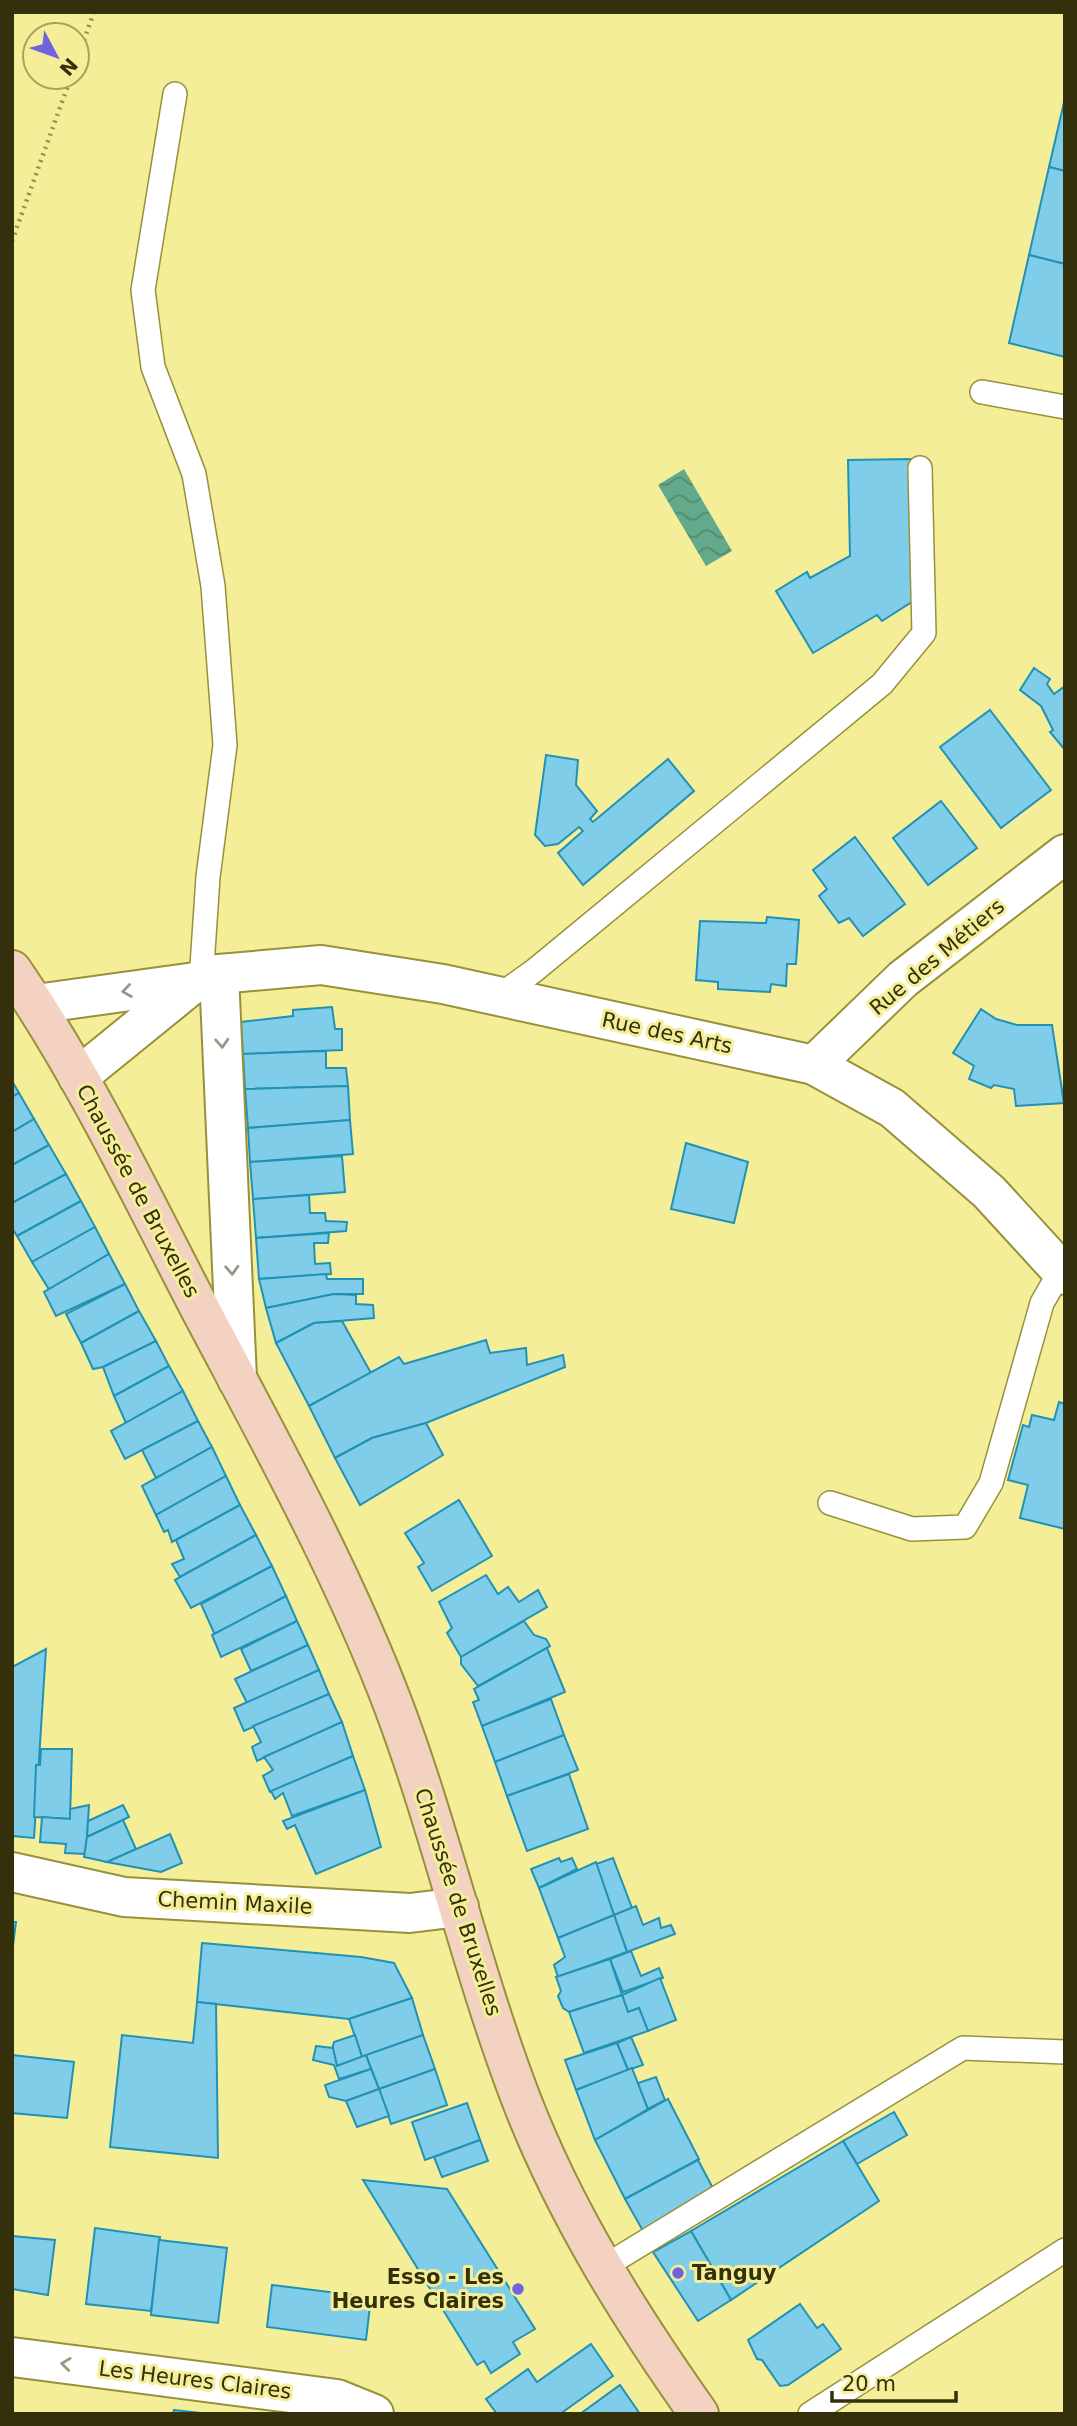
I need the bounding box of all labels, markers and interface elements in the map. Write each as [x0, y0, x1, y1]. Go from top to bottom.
north arrow [21, 21, 91, 91]
text: N [55, 54, 82, 80]
street label: Rue des Métiers [865, 894, 1009, 1020]
one-way arrow [121, 984, 133, 999]
street label: Rue des Arts [600, 1007, 734, 1059]
one-way arrow [215, 1037, 230, 1048]
street label: Chaussée de Bruxelles [72, 1080, 204, 1302]
one-way arrow [225, 1265, 240, 1276]
street label: Chaussée de Bruxelles [410, 1785, 506, 2019]
street label: Chemin Maxile [157, 1887, 313, 1919]
place label: Tanguy [692, 2261, 777, 2285]
place label: Esso - Les Heures Claires [332, 2265, 504, 2313]
marker: Tanguy [670, 2265, 686, 2281]
marker: Esso - Les Heures Claires [510, 2281, 526, 2297]
street label: Les Heures Claires [97, 2356, 293, 2404]
one-way arrow [60, 2357, 72, 2372]
scale bar [832, 2360, 956, 2404]
text: 20 m [842, 2372, 896, 2396]

